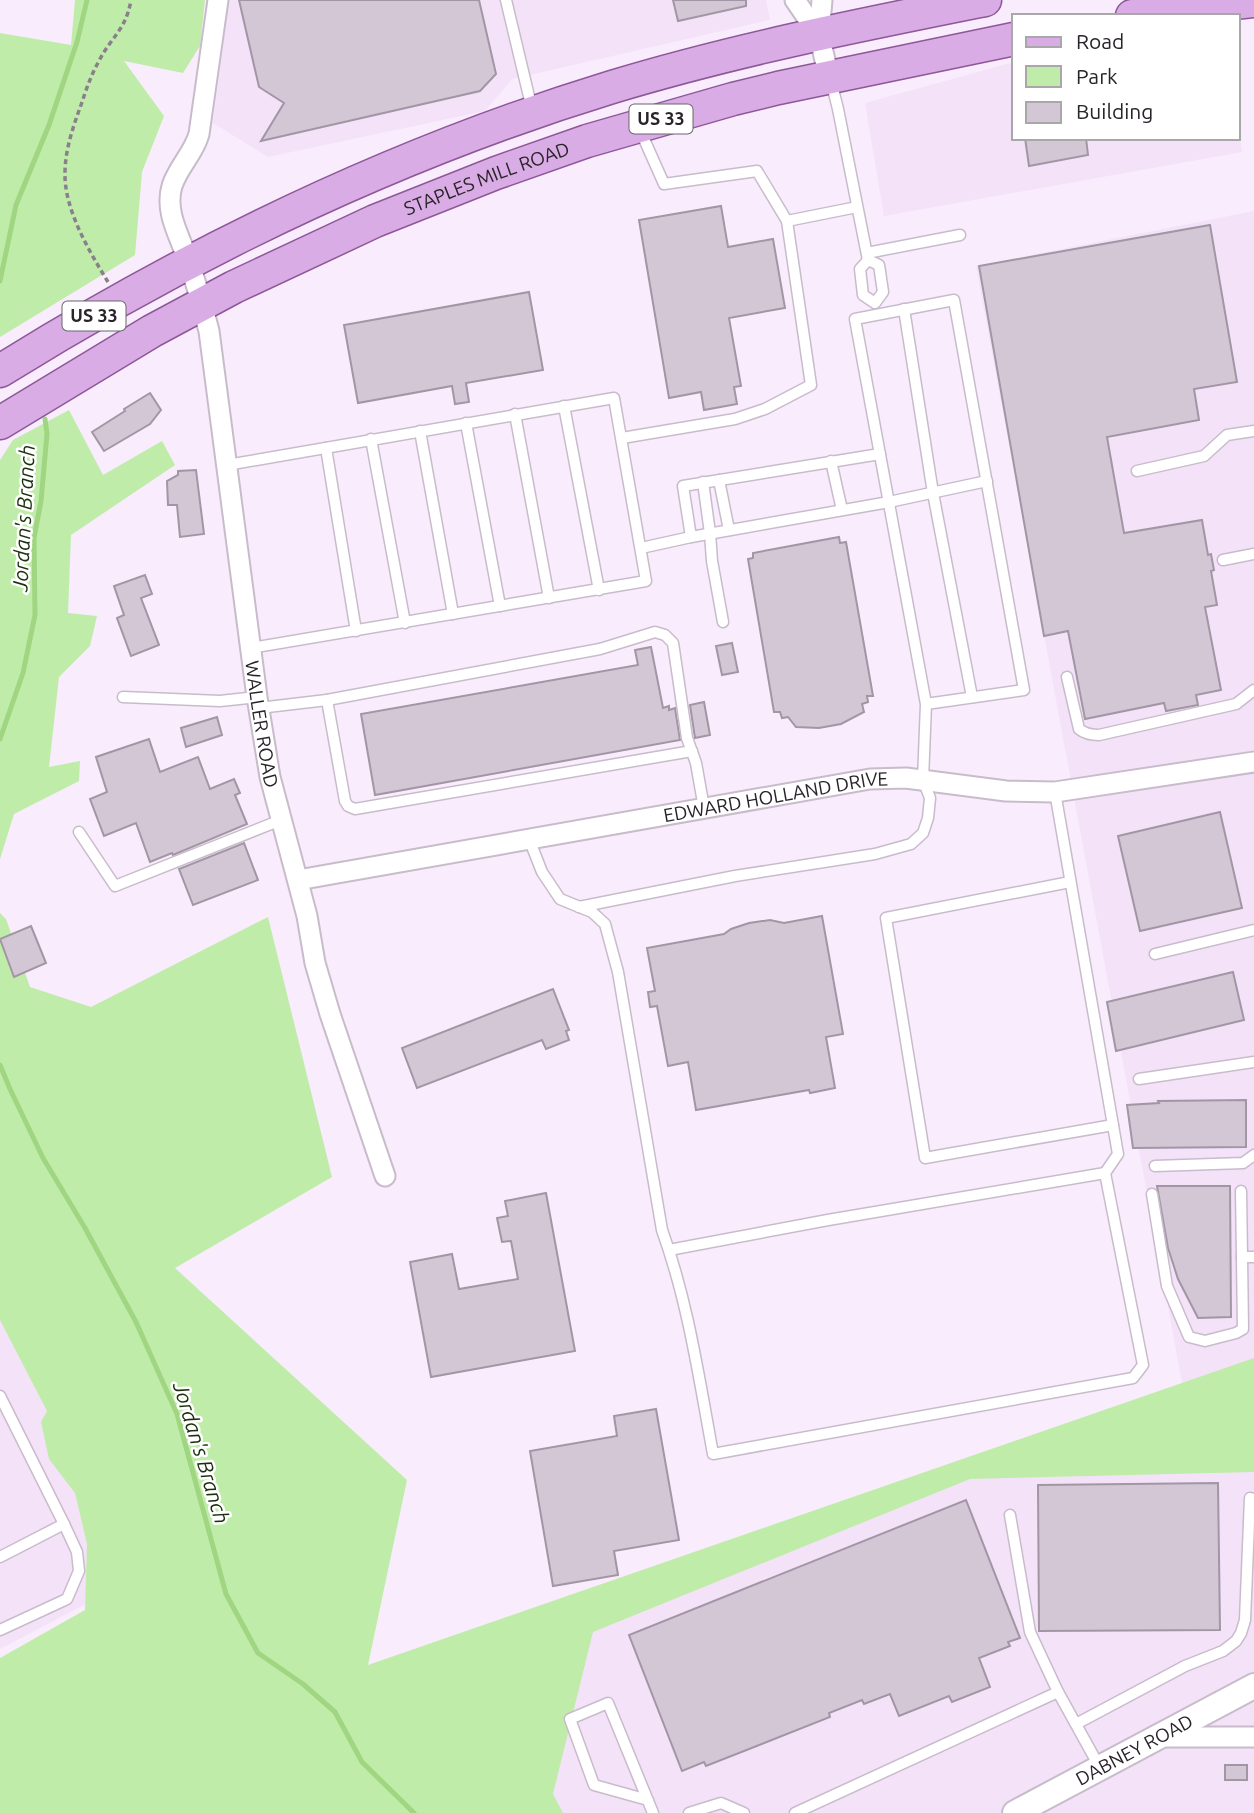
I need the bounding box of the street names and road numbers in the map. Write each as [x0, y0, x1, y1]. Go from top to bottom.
road number: US 33 [630, 104, 692, 134]
street label: STAPLES MILL ROAD [401, 137, 572, 219]
road number: US 33 [62, 302, 126, 330]
street label: WALLER ROAD [241, 659, 283, 790]
street label: EDWARD HOLLAND DRIVE [662, 768, 888, 826]
street label: DABNEY ROAD [1072, 1710, 1197, 1790]

